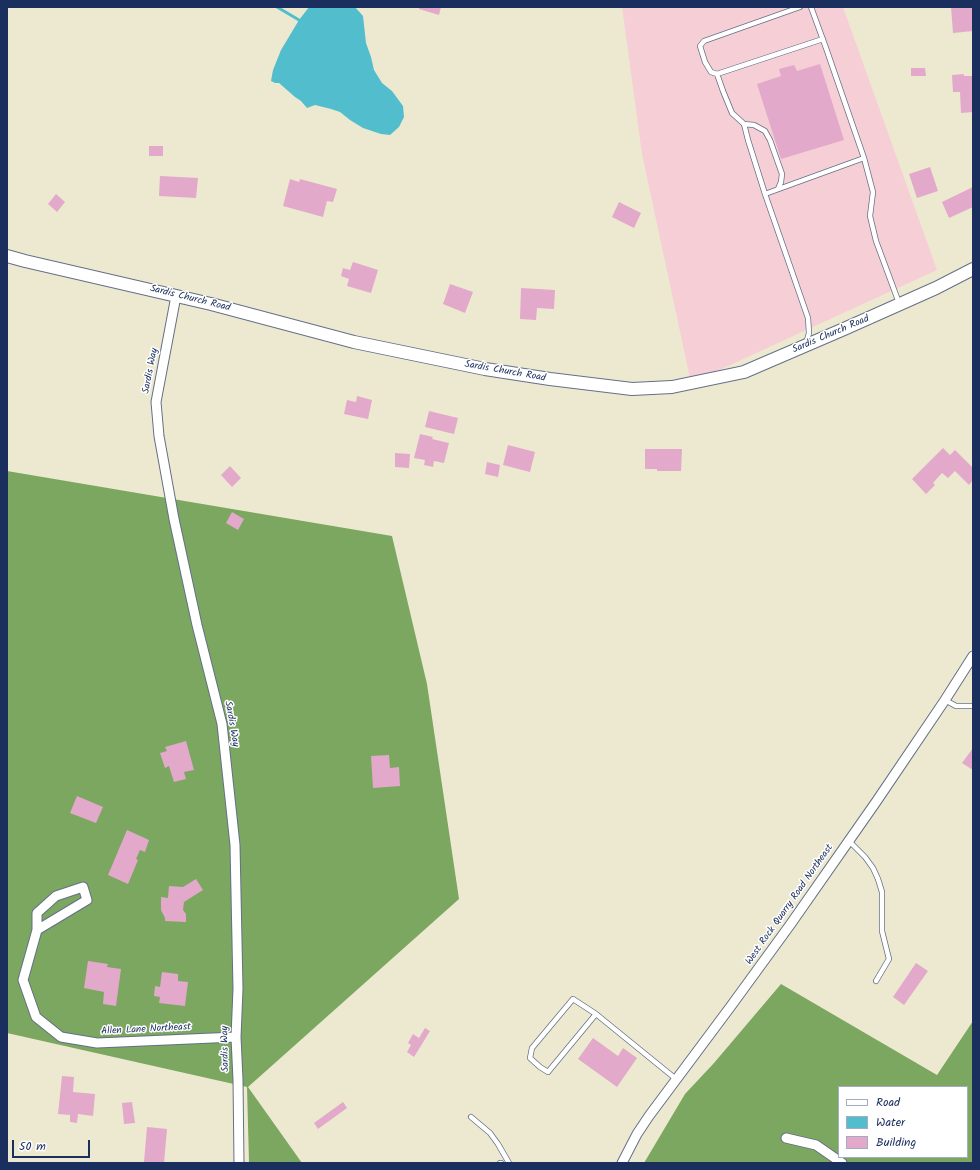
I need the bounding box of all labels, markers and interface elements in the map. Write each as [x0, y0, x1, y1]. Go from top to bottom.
street label: Sardis Church Road [149, 283, 231, 315]
street label: Sardis Church Road [791, 313, 871, 357]
street label: Sardis Way [141, 347, 161, 395]
street label: Sardis Church Road [463, 359, 547, 385]
street label: Sardis Way [221, 700, 241, 748]
street label: West Rock Quarry Road Northeast [744, 842, 836, 968]
street label: Allen Lane Northeast [101, 1022, 191, 1038]
street label: Sardis Way [220, 1026, 232, 1072]
legend [838, 1086, 968, 1158]
text: Road [876, 1093, 900, 1112]
text: Water [876, 1113, 905, 1132]
scale bar [14, 1132, 92, 1158]
text: Building [876, 1133, 916, 1152]
text: 50 m [19, 1137, 46, 1156]

